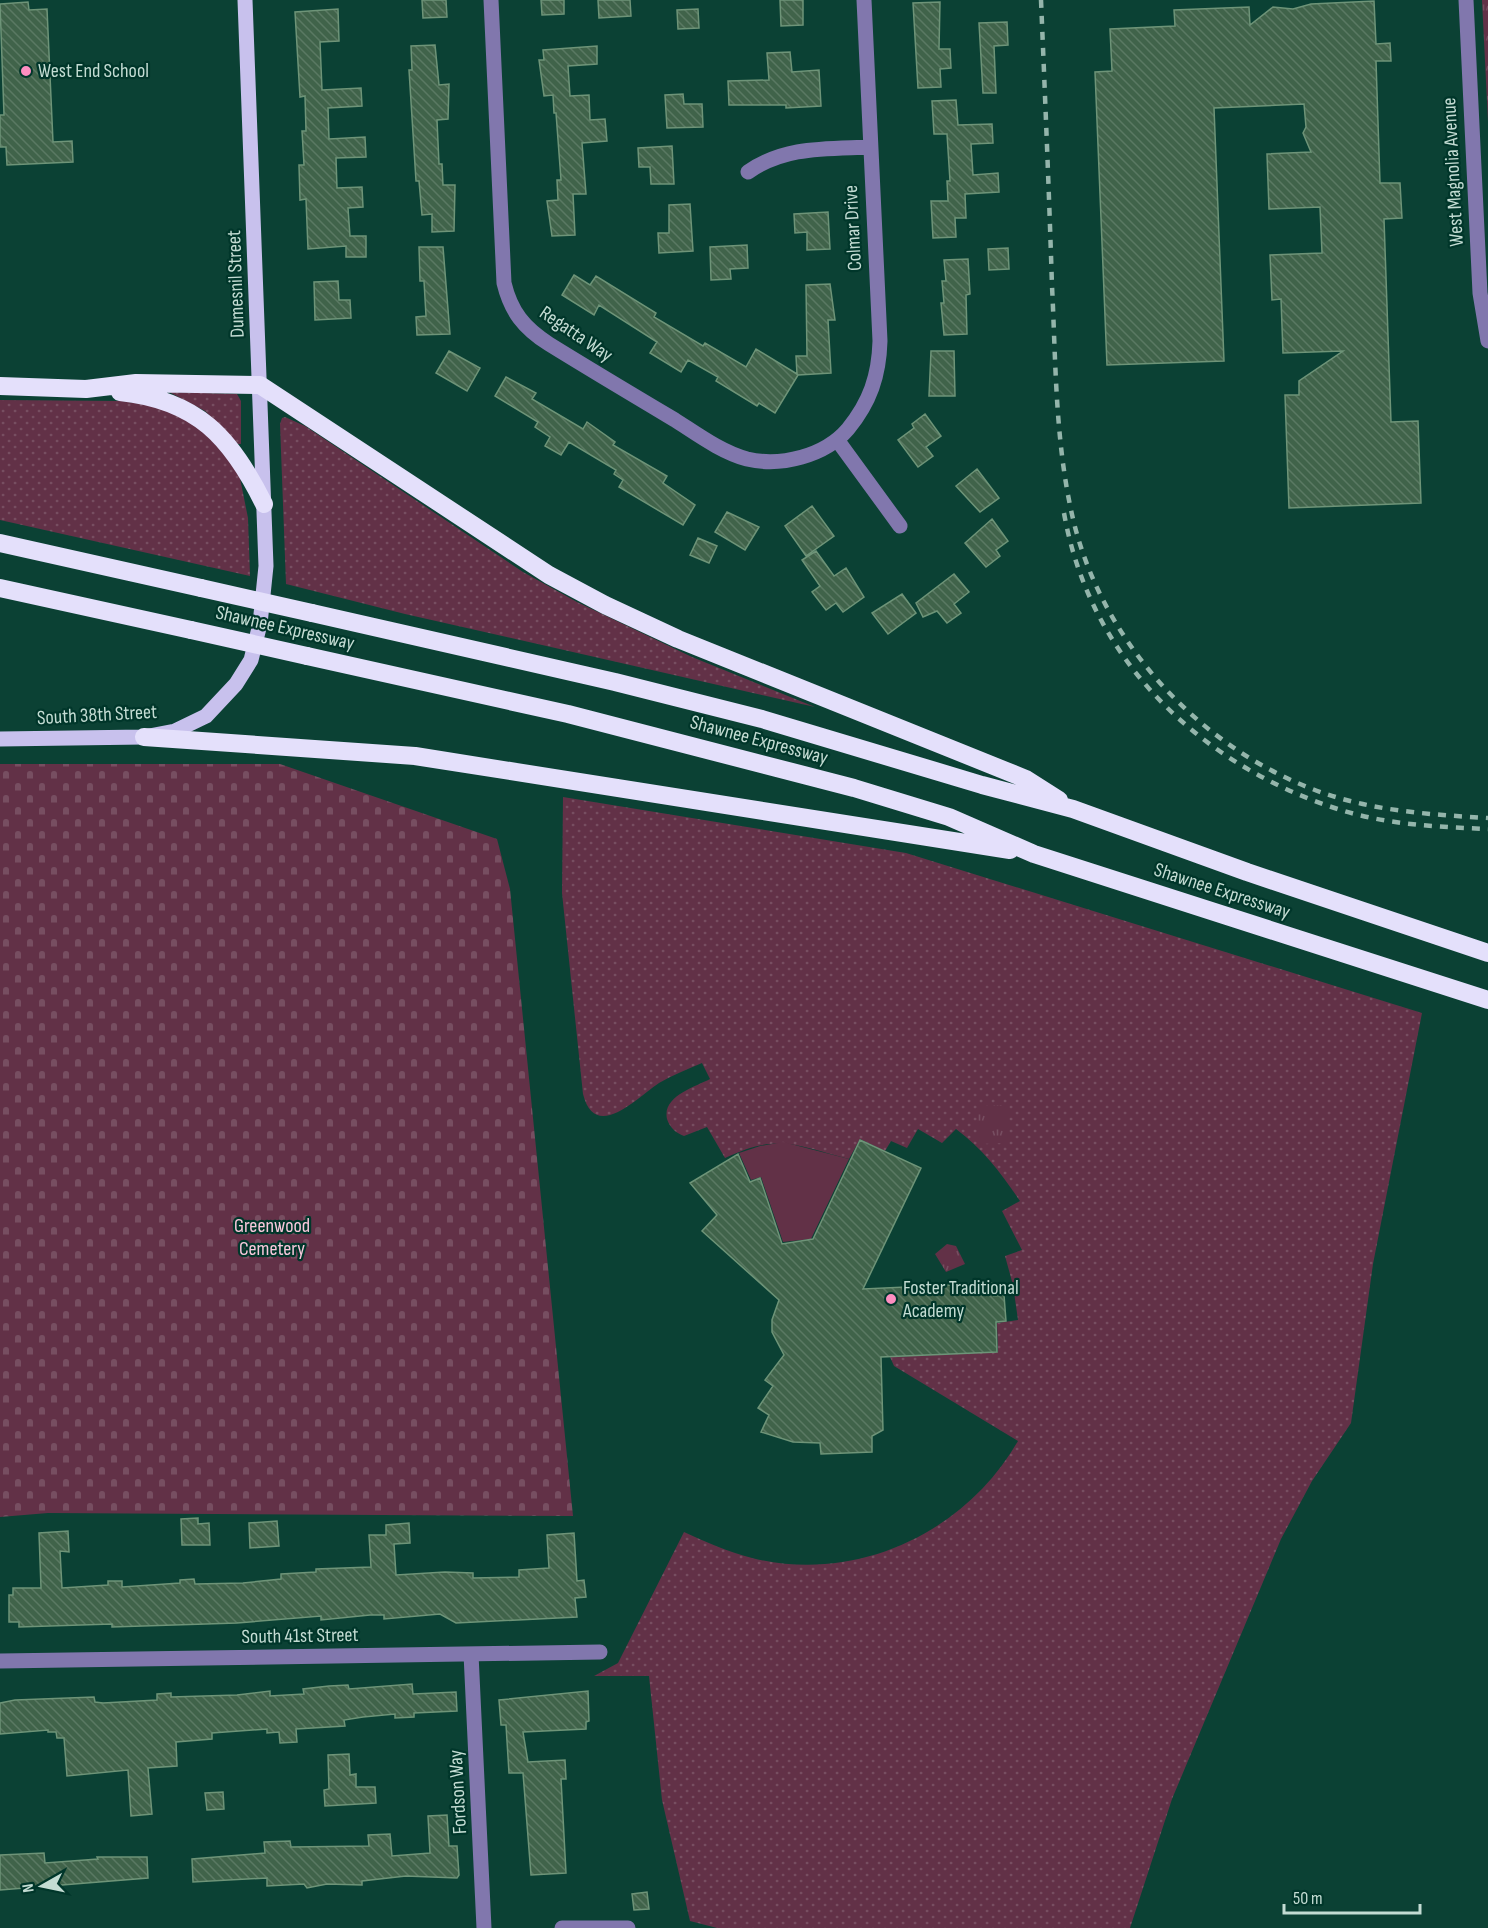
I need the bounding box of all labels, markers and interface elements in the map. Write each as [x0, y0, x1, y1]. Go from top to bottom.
place label: West End School [38, 59, 149, 83]
marker: West End School [19, 64, 33, 78]
street label: West Magnolia Avenue [1437, 97, 1469, 247]
street label: Colmar Drive [839, 184, 867, 272]
street label: Dumesnil Street [222, 230, 250, 338]
street label: Regatta Way [535, 301, 617, 367]
street label: Shawnee Expressway [213, 600, 357, 656]
street label: South 38th Street [36, 700, 158, 730]
street label: Shawnee Expressway [687, 710, 831, 770]
street label: Shawnee Expressway [1151, 858, 1293, 924]
park label: Greenwood Cemetery [234, 1214, 310, 1261]
place label: Foster Traditional Academy [902, 1276, 1019, 1323]
marker: Foster Traditional Academy [884, 1292, 898, 1306]
street label: South 41st Street [241, 1623, 359, 1649]
street label: Fordson Way [444, 1749, 472, 1835]
north arrow [12, 1856, 72, 1916]
scale bar [1284, 1877, 1420, 1915]
text: N [19, 1882, 39, 1894]
text: 50 m [1293, 1888, 1323, 1909]

